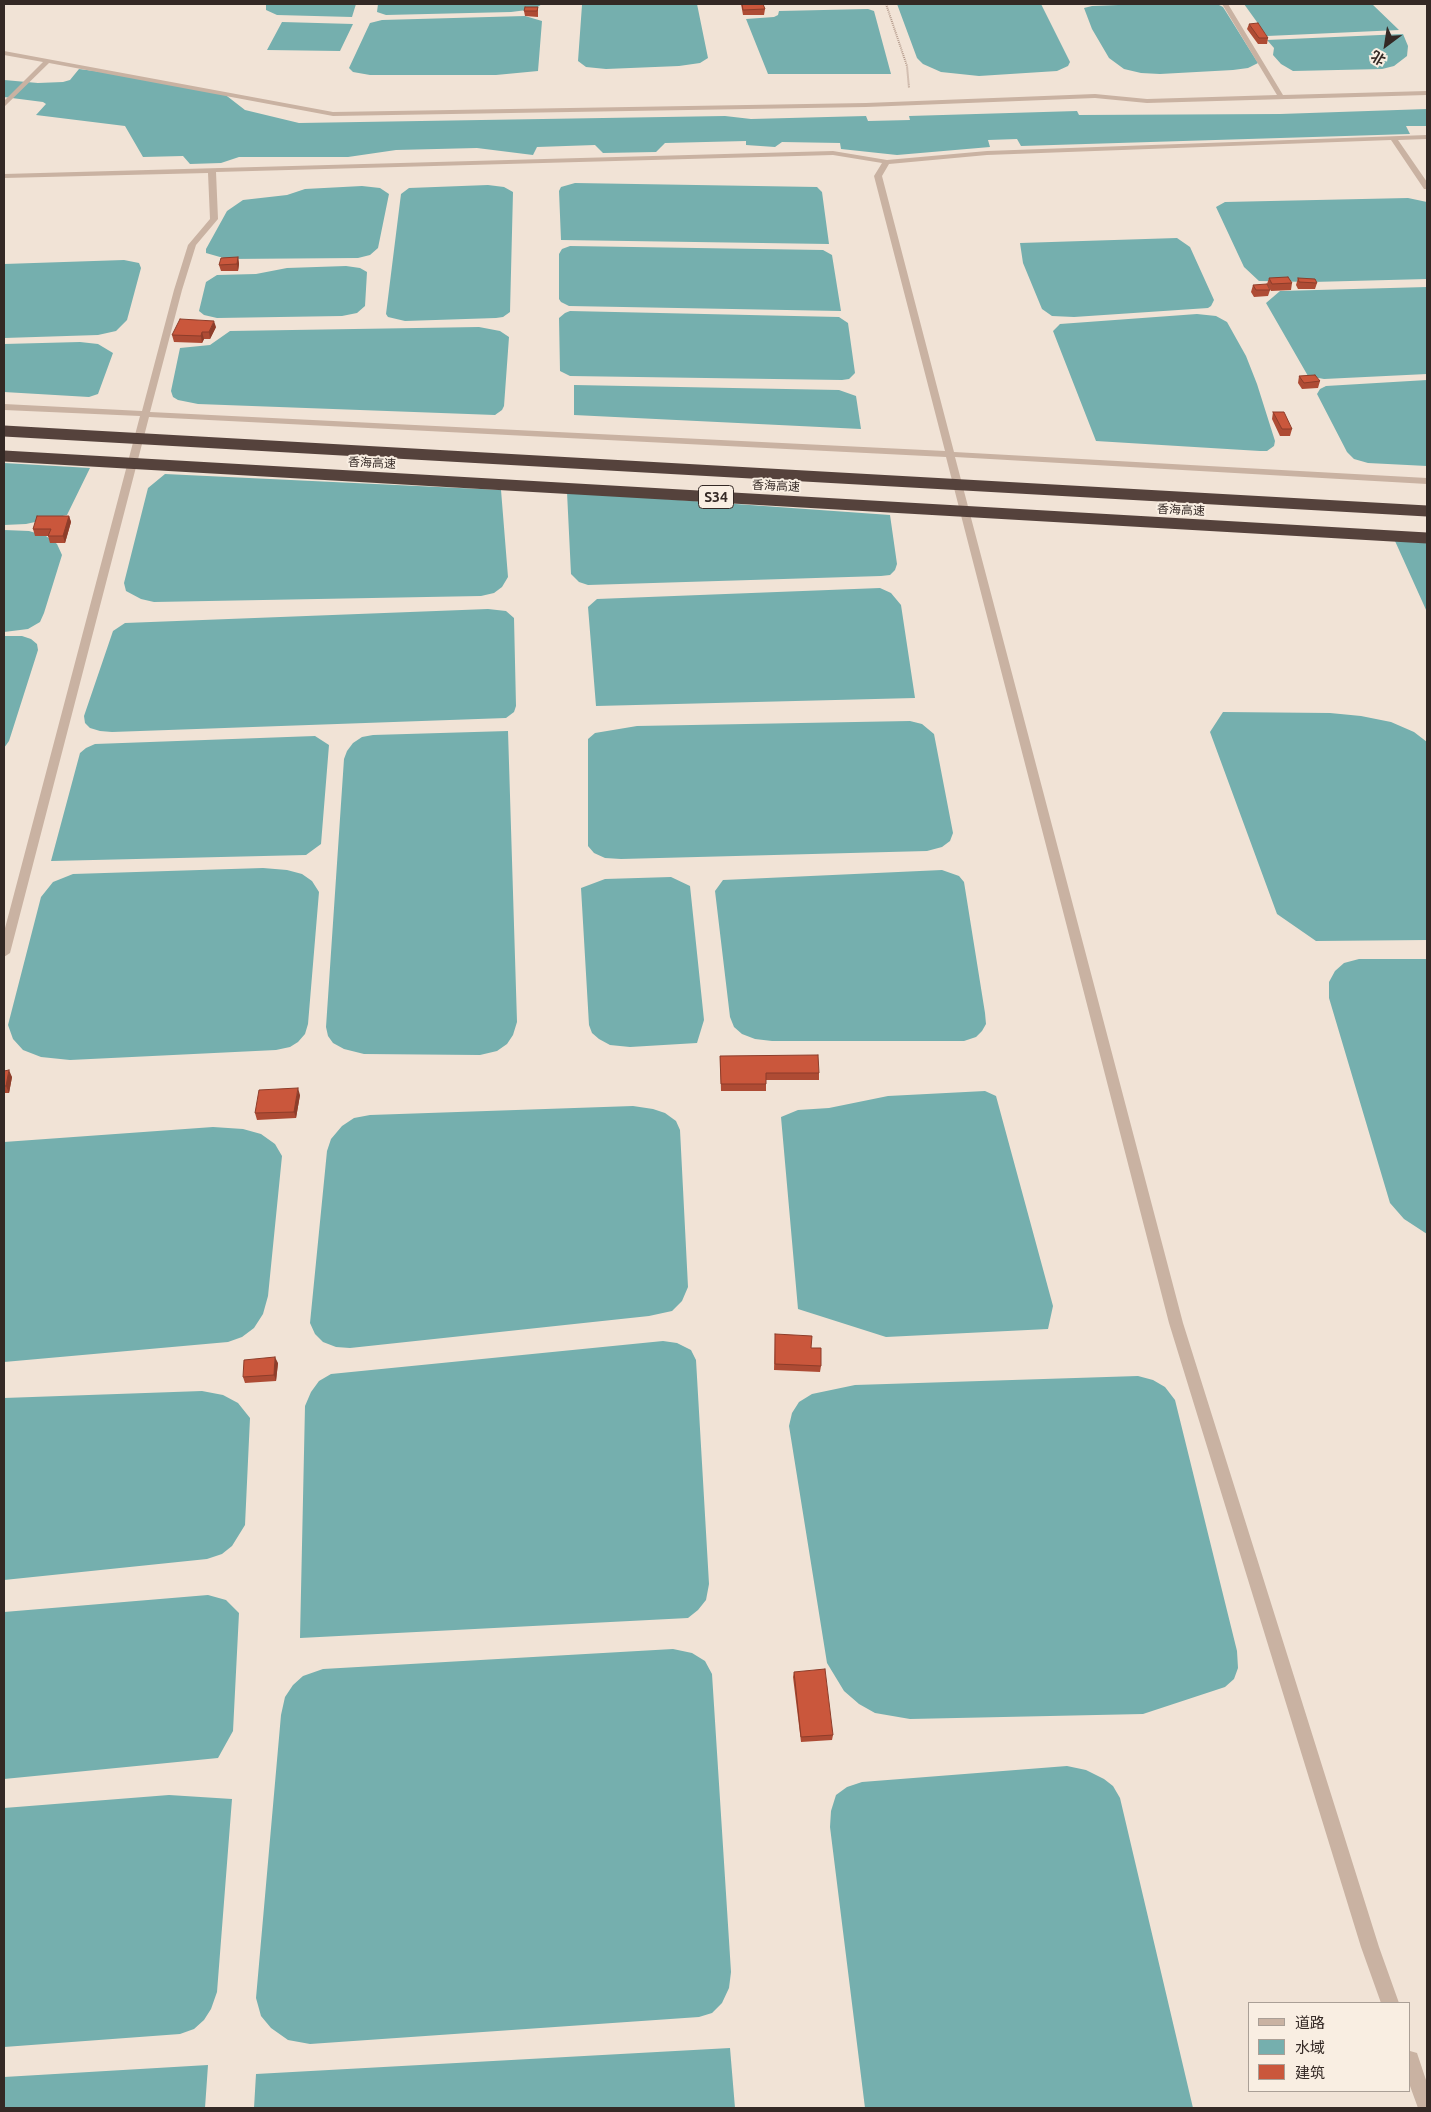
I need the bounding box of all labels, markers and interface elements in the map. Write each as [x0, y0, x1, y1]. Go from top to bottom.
north arrow [1361, 20, 1411, 70]
text: 北 [1368, 47, 1388, 68]
street label: 香海高速 [348, 455, 396, 471]
street label: 香海高速 [752, 478, 800, 494]
road number: S34 [698, 486, 734, 508]
street label: 香海高速 [1157, 502, 1205, 518]
legend [1248, 2002, 1411, 2092]
text: 道路 [1295, 2014, 1325, 2031]
text: 水域 [1295, 2039, 1325, 2056]
text: 建筑 [1295, 2064, 1325, 2081]

